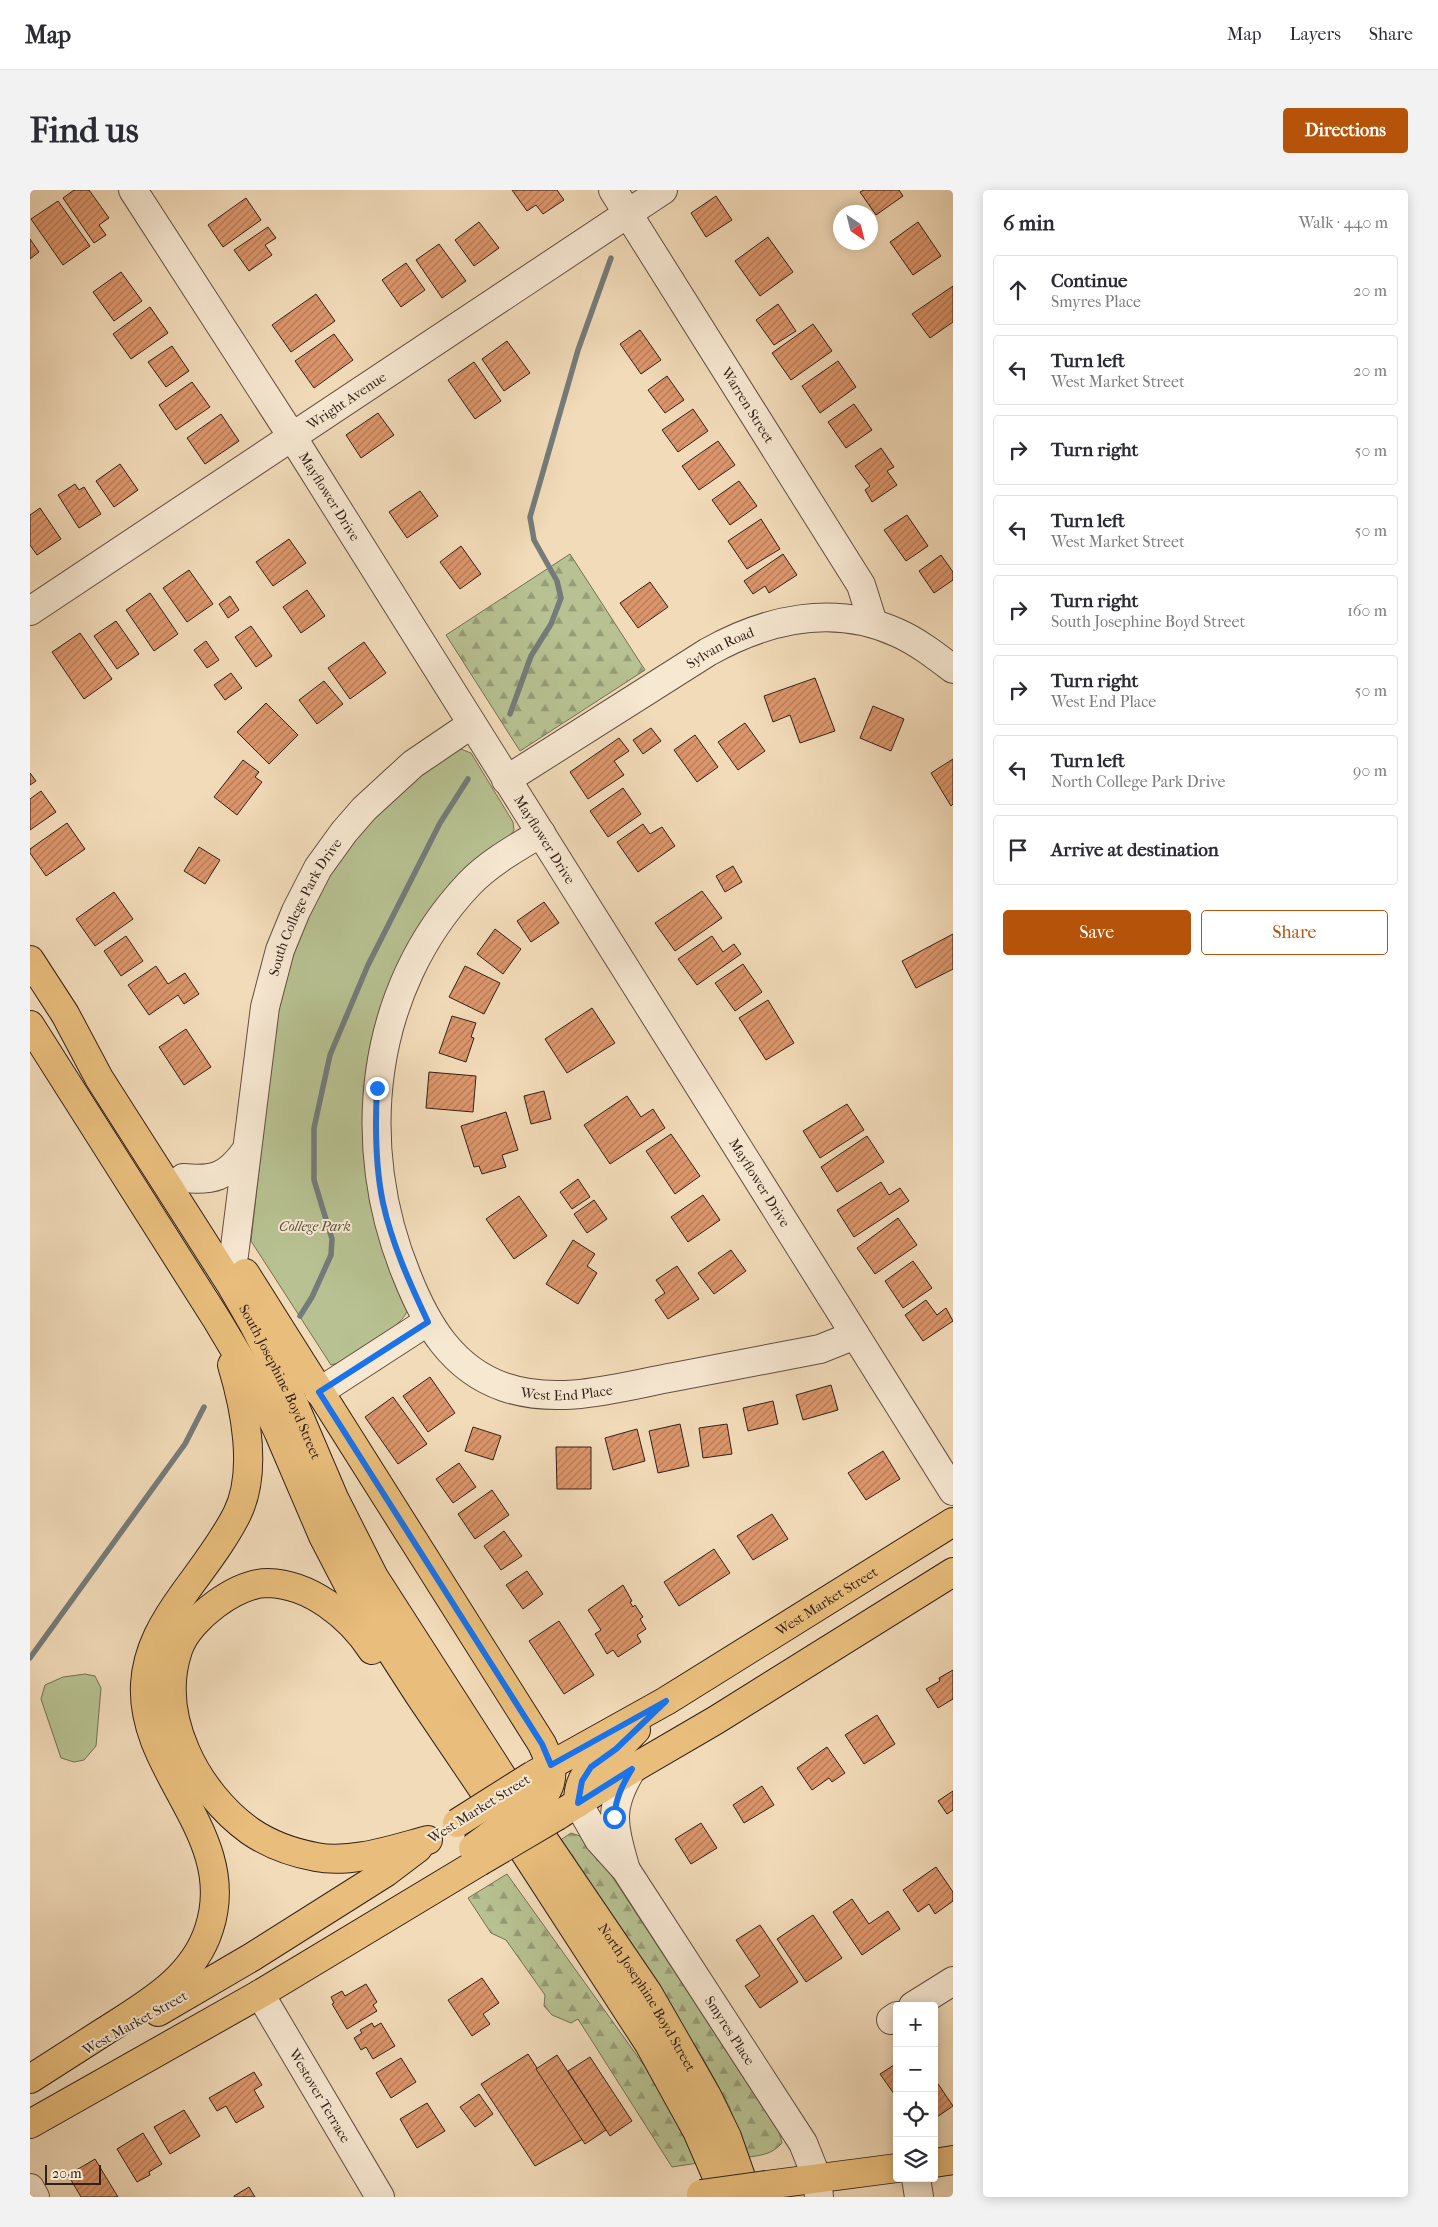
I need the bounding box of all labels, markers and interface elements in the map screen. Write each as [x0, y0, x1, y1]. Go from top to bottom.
text: Map [25, 21, 71, 49]
text: Map [1227, 24, 1261, 45]
text: Layers [1289, 24, 1341, 45]
text: Share [1369, 24, 1413, 45]
button: Directions [1283, 108, 1408, 153]
text: Find us [30, 110, 139, 151]
north arrow [833, 205, 878, 250]
text: 6 min [1003, 211, 1055, 235]
text: Walk · 440 m [1299, 213, 1388, 232]
text: Continue [1051, 270, 1127, 292]
icon: ahead [1004, 276, 1032, 304]
text: 20 m [1353, 281, 1387, 300]
text: Smyres Place [1051, 292, 1141, 311]
text: Turn left [1051, 350, 1125, 372]
icon: left [1004, 356, 1032, 384]
text: 20 m [1353, 361, 1387, 380]
street label: Warren Street [717, 363, 778, 446]
street label: Wright Avenue [303, 368, 389, 434]
text: West Market Street [1051, 372, 1185, 391]
icon: right [1004, 436, 1032, 464]
text: Turn right [1051, 439, 1138, 461]
text: 50 m [1355, 441, 1387, 460]
street label: Mayflower Drive [295, 449, 364, 544]
text: Turn left [1051, 510, 1125, 532]
icon: left [1004, 516, 1032, 544]
text: 50 m [1355, 521, 1387, 540]
text: West Market Street [1051, 532, 1185, 551]
text: Turn right [1051, 590, 1138, 612]
icon: right [1004, 596, 1032, 624]
text: 160 m [1347, 601, 1387, 620]
text: South Josephine Boyd Street [1051, 612, 1245, 631]
street label: Sylvan Road [683, 623, 757, 672]
text: Turn right [1051, 670, 1138, 692]
icon: right [1004, 676, 1032, 704]
text: 50 m [1355, 681, 1387, 700]
text: West End Place [1051, 692, 1156, 711]
text: Turn left [1051, 750, 1125, 772]
icon: left [1004, 756, 1032, 784]
text: 90 m [1353, 761, 1387, 780]
text: North College Park Drive [1051, 772, 1225, 791]
street label: Mayflower Drive [510, 792, 579, 887]
street label: South College Park Drive [265, 835, 345, 978]
icon: arrive [1004, 836, 1032, 864]
text: Arrive at destination [1051, 839, 1219, 861]
button: Save [1003, 910, 1191, 955]
button: Share [1201, 910, 1388, 955]
route end [366, 1077, 389, 1100]
street label: Mayflower Drive [726, 1135, 794, 1230]
park label: College Park [279, 1218, 351, 1235]
street label: South Josephine Boyd Street [235, 1301, 325, 1462]
street label: West End Place [519, 1381, 614, 1404]
street label: West Market Street [771, 1563, 881, 1640]
street label: West Market Street [424, 1771, 533, 1848]
route start [603, 1806, 626, 1829]
street label: North Josephine Boyd Street [595, 1920, 700, 2074]
street label: West Market Street [79, 1987, 190, 2059]
street label: Smyres Place [701, 1993, 759, 2068]
map controls [893, 2002, 938, 2182]
button: + [893, 2002, 938, 2047]
street label: Westover Terrace [285, 2045, 354, 2146]
button: − [893, 2047, 938, 2092]
button: locate [893, 2092, 938, 2137]
button: layers [893, 2137, 938, 2182]
scale bar [45, 2162, 101, 2185]
text: 20 m [52, 2165, 82, 2182]

